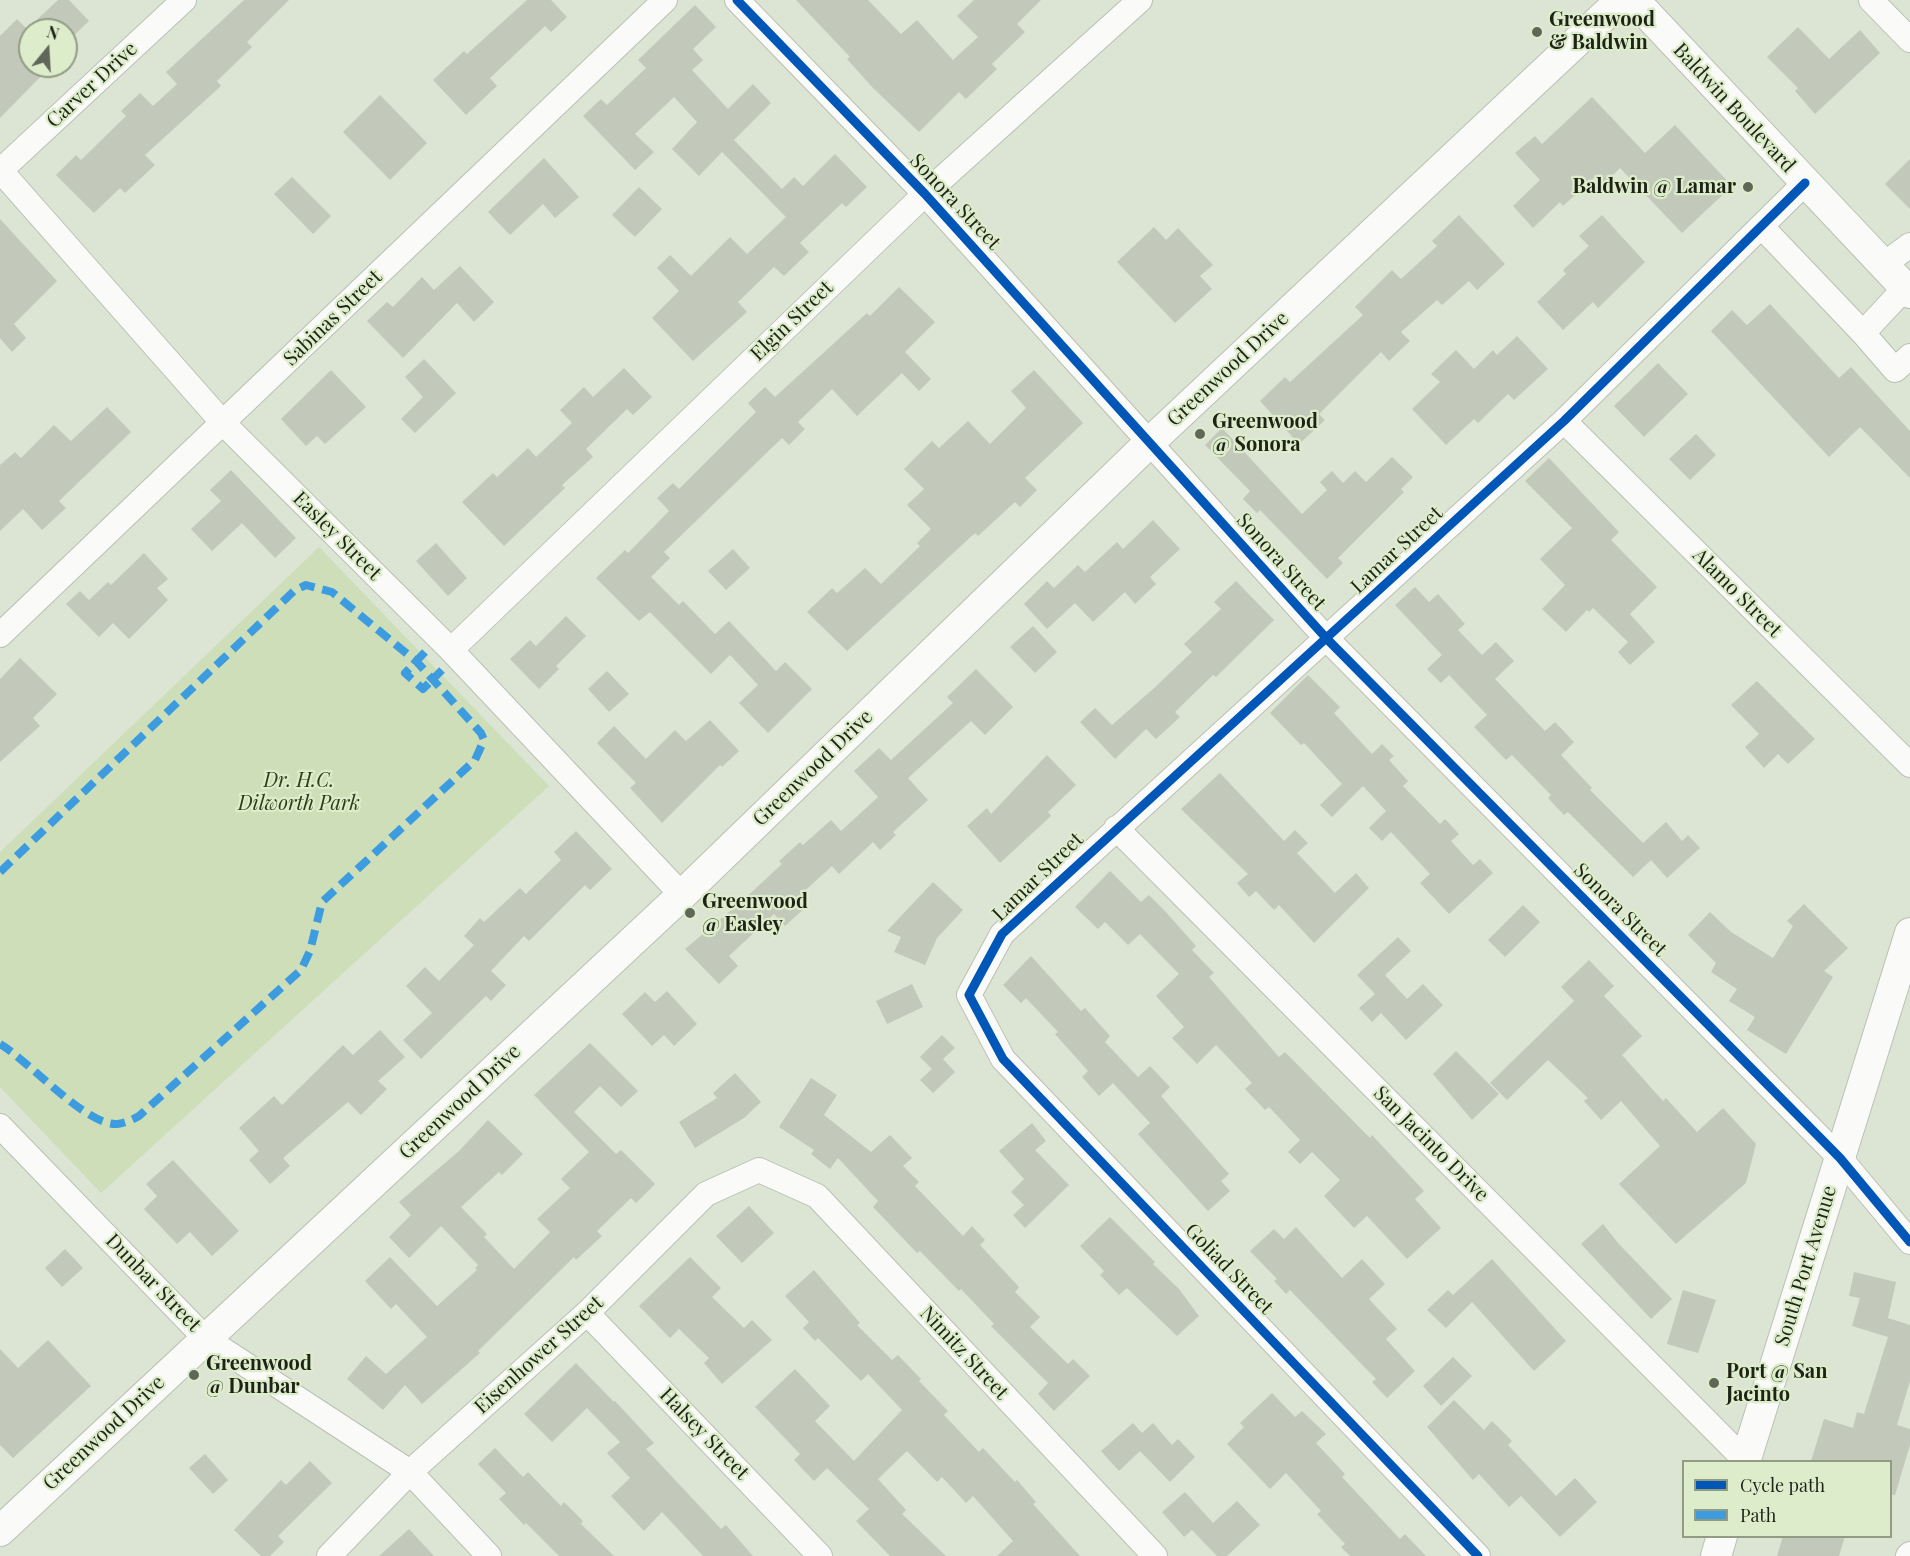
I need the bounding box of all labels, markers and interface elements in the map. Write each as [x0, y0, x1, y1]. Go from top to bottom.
place label: Greenwood & Baldwin [1549, 8, 1655, 55]
north arrow [18, 18, 78, 78]
text: N [44, 21, 62, 44]
marker: Greenwood & Baldwin [1530, 25, 1544, 39]
street label: Carver Drive [42, 37, 142, 133]
street label: Baldwin Boulevard [1668, 38, 1800, 178]
street label: Sonora Street [905, 149, 1005, 255]
place label: Baldwin @ Lamar [1573, 175, 1736, 199]
marker: Baldwin @ Lamar [1741, 180, 1755, 194]
street label: Sabinas Street [279, 265, 387, 371]
street label: Elgin Street [746, 276, 838, 366]
street label: Greenwood Drive [1162, 307, 1294, 431]
place label: Greenwood @ Sonora [1212, 410, 1318, 457]
marker: Greenwood @ Sonora [1193, 427, 1207, 441]
street label: Easley Street [288, 487, 386, 585]
street label: Lamar Street [1346, 501, 1448, 599]
street label: Sonora Street [1231, 509, 1331, 615]
street label: Alamo Street [1688, 544, 1786, 642]
street label: Greenwood Drive [748, 705, 878, 831]
park label: Dr. H.C. Dilworth Park [238, 769, 360, 816]
street label: Lamar Street [988, 828, 1088, 926]
street label: Sonora Street [1568, 858, 1672, 962]
place label: Greenwood @ Easley [702, 890, 808, 937]
marker: Greenwood @ Easley [683, 906, 697, 920]
street label: Greenwood Drive [394, 1040, 526, 1164]
street label: San Jacinto Drive [1368, 1081, 1494, 1207]
street label: South Port Avenue [1770, 1183, 1842, 1349]
street label: Goliad Street [1180, 1219, 1278, 1319]
street label: Dunbar Street [100, 1229, 206, 1337]
street label: Eisenhower Street [470, 1291, 608, 1419]
street label: Nimitz Street [915, 1301, 1013, 1405]
place label: Greenwood @ Dunbar [206, 1352, 312, 1399]
place label: Port @ San Jacinto [1726, 1360, 1828, 1407]
marker: Greenwood @ Dunbar [187, 1368, 201, 1382]
street label: Greenwood Drive [38, 1371, 170, 1495]
marker: Port @ San Jacinto [1707, 1376, 1721, 1390]
street label: Halsey Street [654, 1383, 754, 1485]
legend [1682, 1460, 1892, 1538]
text: Cycle path [1740, 1473, 1825, 1497]
text: Path [1740, 1503, 1776, 1527]

